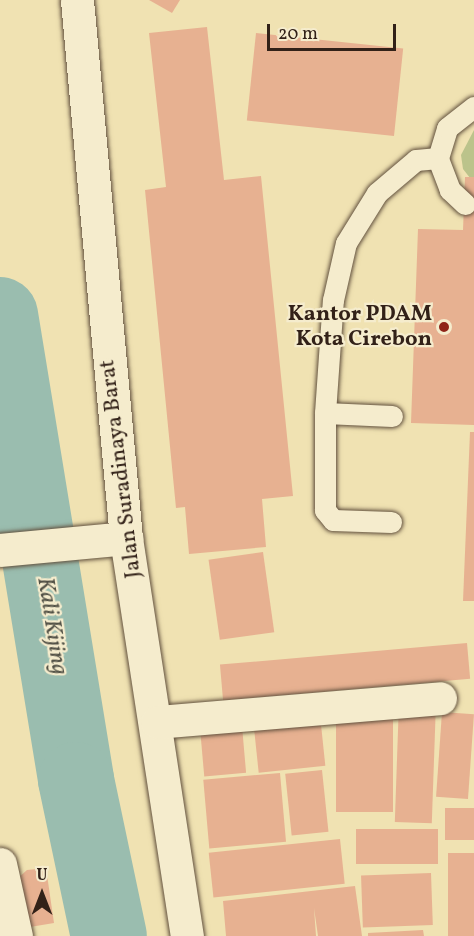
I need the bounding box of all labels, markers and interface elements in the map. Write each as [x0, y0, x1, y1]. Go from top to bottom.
scale bar [270, 12, 399, 50]
text: 20 m [278, 22, 318, 47]
place label: Kantor PDAM Kota Cirebon [288, 301, 432, 352]
marker: Kantor PDAM Kota Cirebon [437, 320, 451, 334]
street label: Jalan Suradinaya Barat [94, 358, 148, 580]
water label: Kali Kijing [29, 575, 73, 677]
north arrow [12, 864, 72, 924]
text: U [37, 865, 47, 887]

